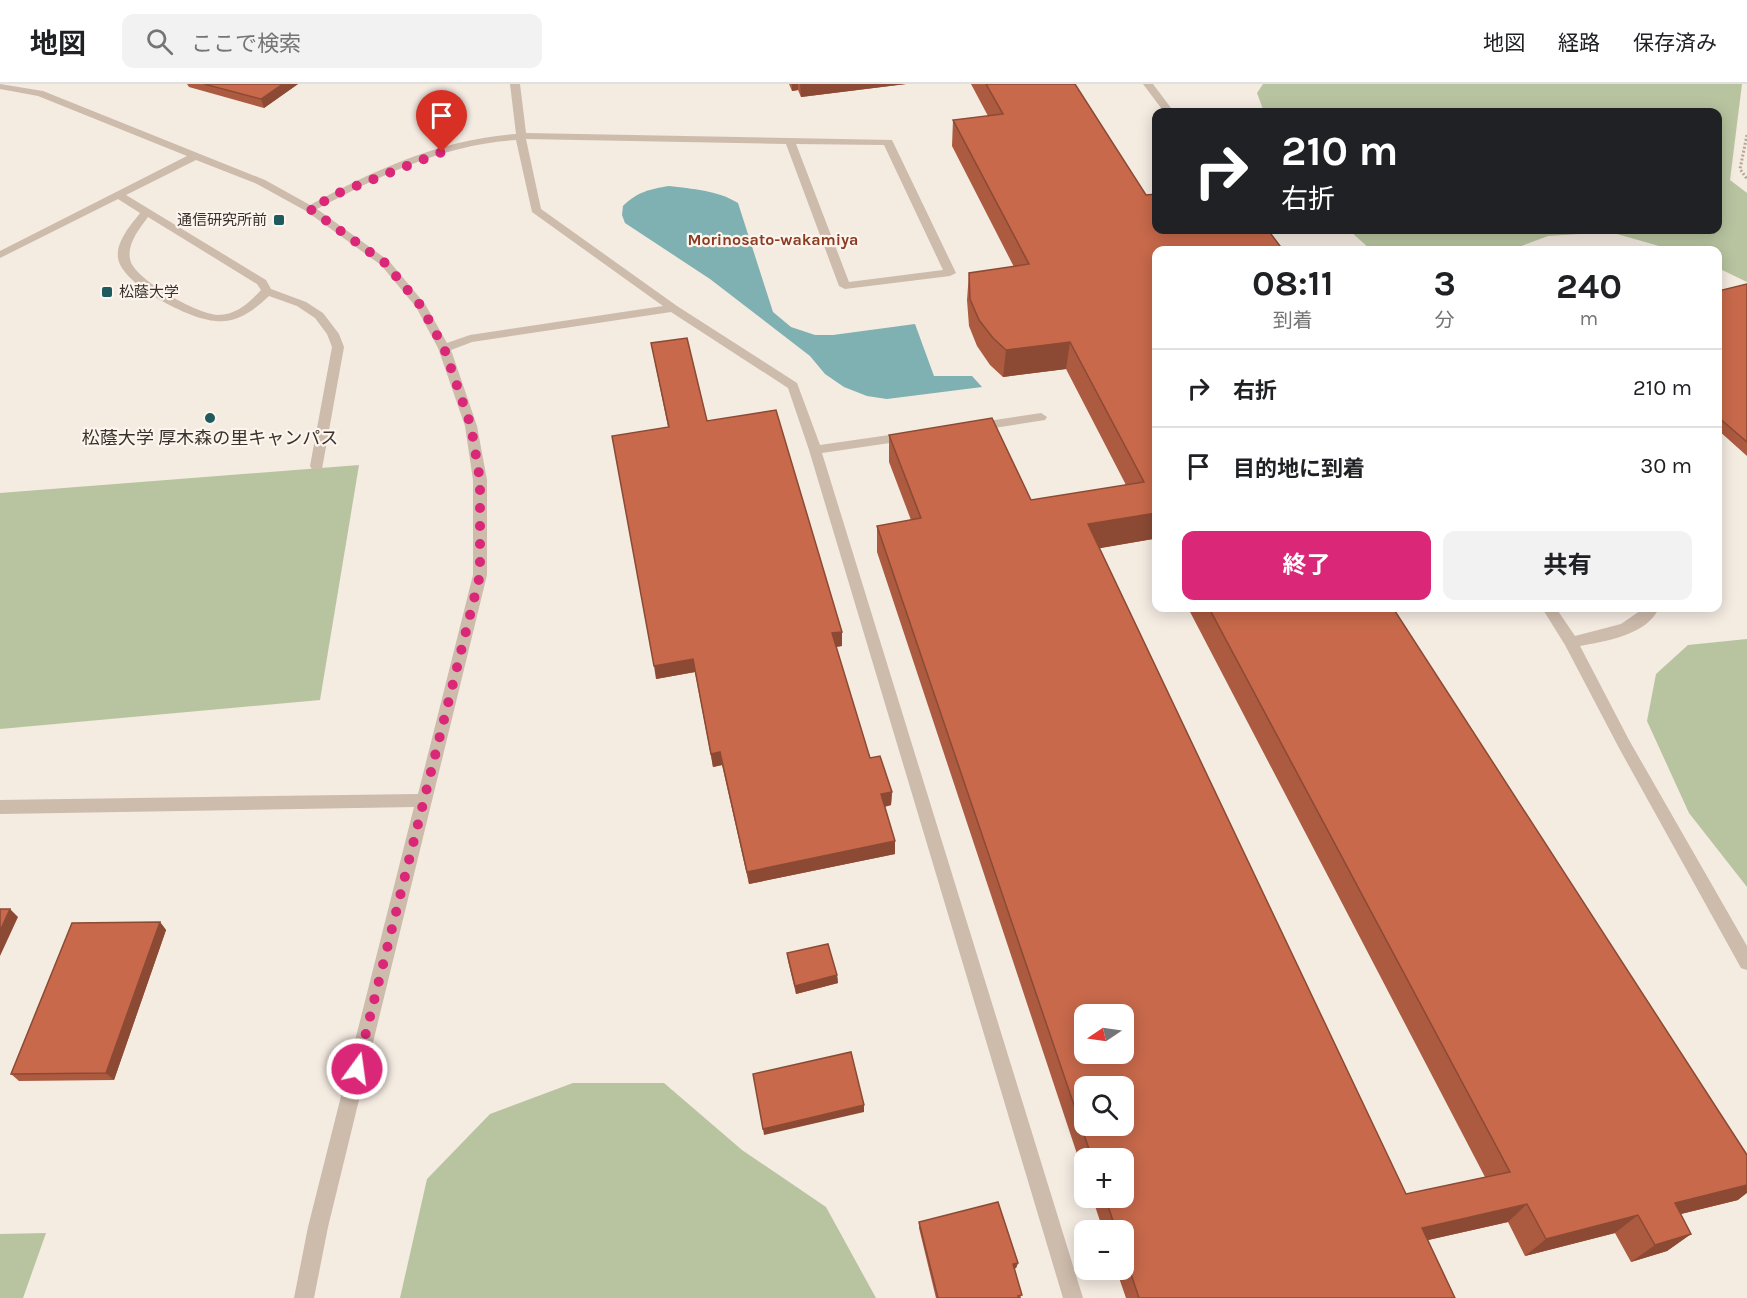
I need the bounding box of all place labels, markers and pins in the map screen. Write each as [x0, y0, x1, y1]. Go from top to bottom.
pin [416, 90, 467, 152]
place label: 通信研究所前 [177, 211, 267, 229]
marker: 通信研究所前 [272, 213, 286, 227]
place label: 松蔭大学 [119, 283, 179, 301]
marker: 松蔭大学 [100, 285, 114, 299]
marker: 松蔭大学 厚木森の里キャンパス [203, 411, 217, 425]
place label: 松蔭大学 厚木森の里キャンパス [82, 427, 338, 449]

